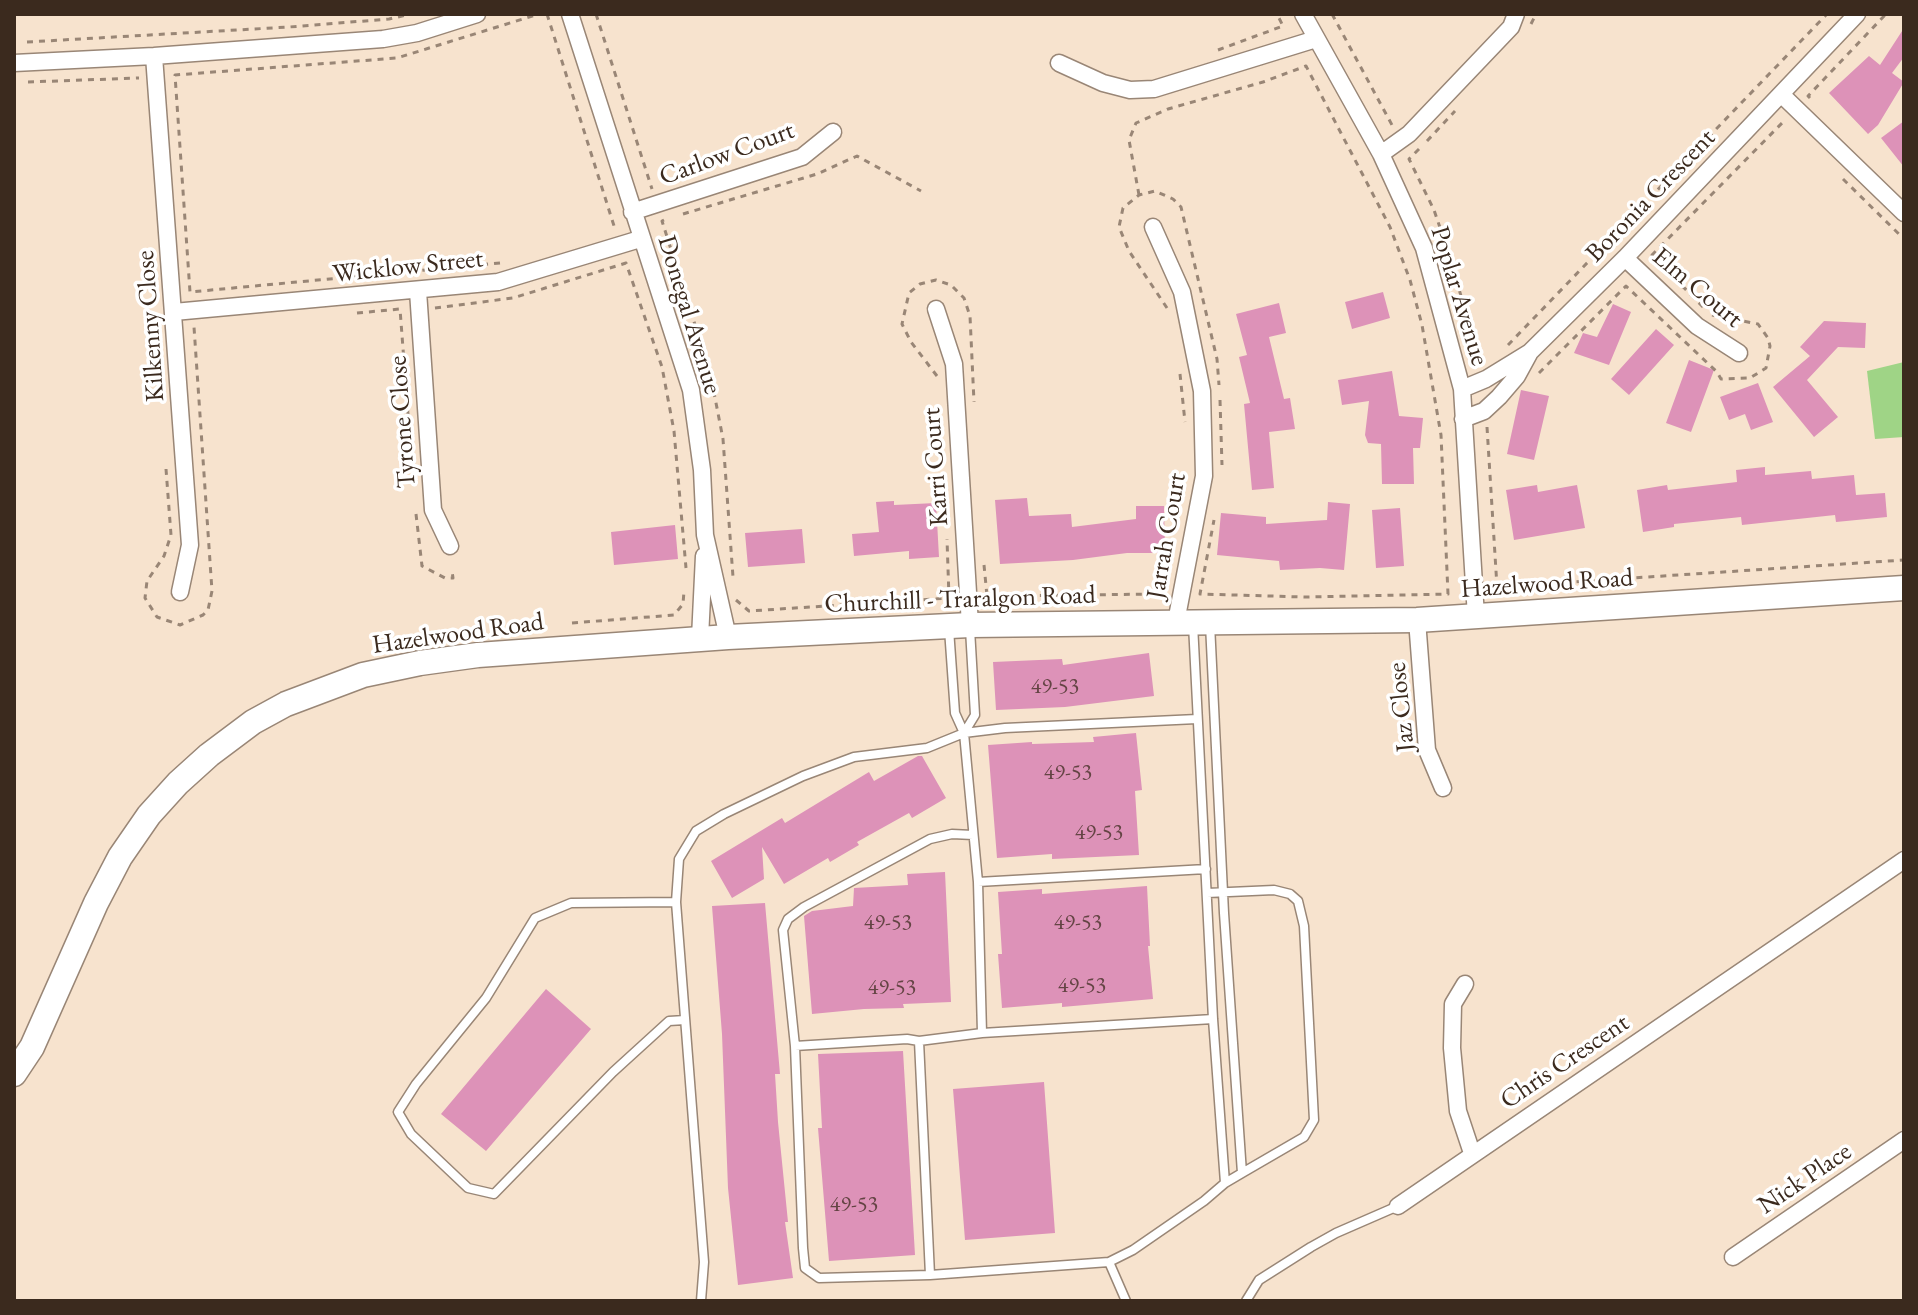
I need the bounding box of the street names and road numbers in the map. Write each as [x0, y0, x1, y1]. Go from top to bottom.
street label: Carlow Court [655, 115, 799, 193]
street label: Boronia Crescent [1580, 123, 1722, 269]
street label: Poplar Avenue [1423, 223, 1495, 369]
street label: Donegal Avenue [650, 232, 728, 398]
street label: Elm Court [1646, 241, 1748, 335]
street label: Wicklow Street [331, 244, 485, 290]
street label: Kilkenny Close [130, 249, 172, 403]
street label: Tyrone Close [383, 355, 423, 489]
street label: Karri Court [916, 407, 956, 527]
street label: Jarrah Court [1141, 471, 1193, 601]
street label: Hazelwood Road [1460, 562, 1634, 606]
street label: Churchill - Traralgon Road [824, 580, 1096, 620]
street label: Hazelwood Road [370, 607, 546, 661]
street label: Jaz Close [1382, 661, 1422, 753]
street label: Chris Crescent [1495, 1008, 1635, 1116]
street label: Nick Place [1752, 1136, 1858, 1222]

